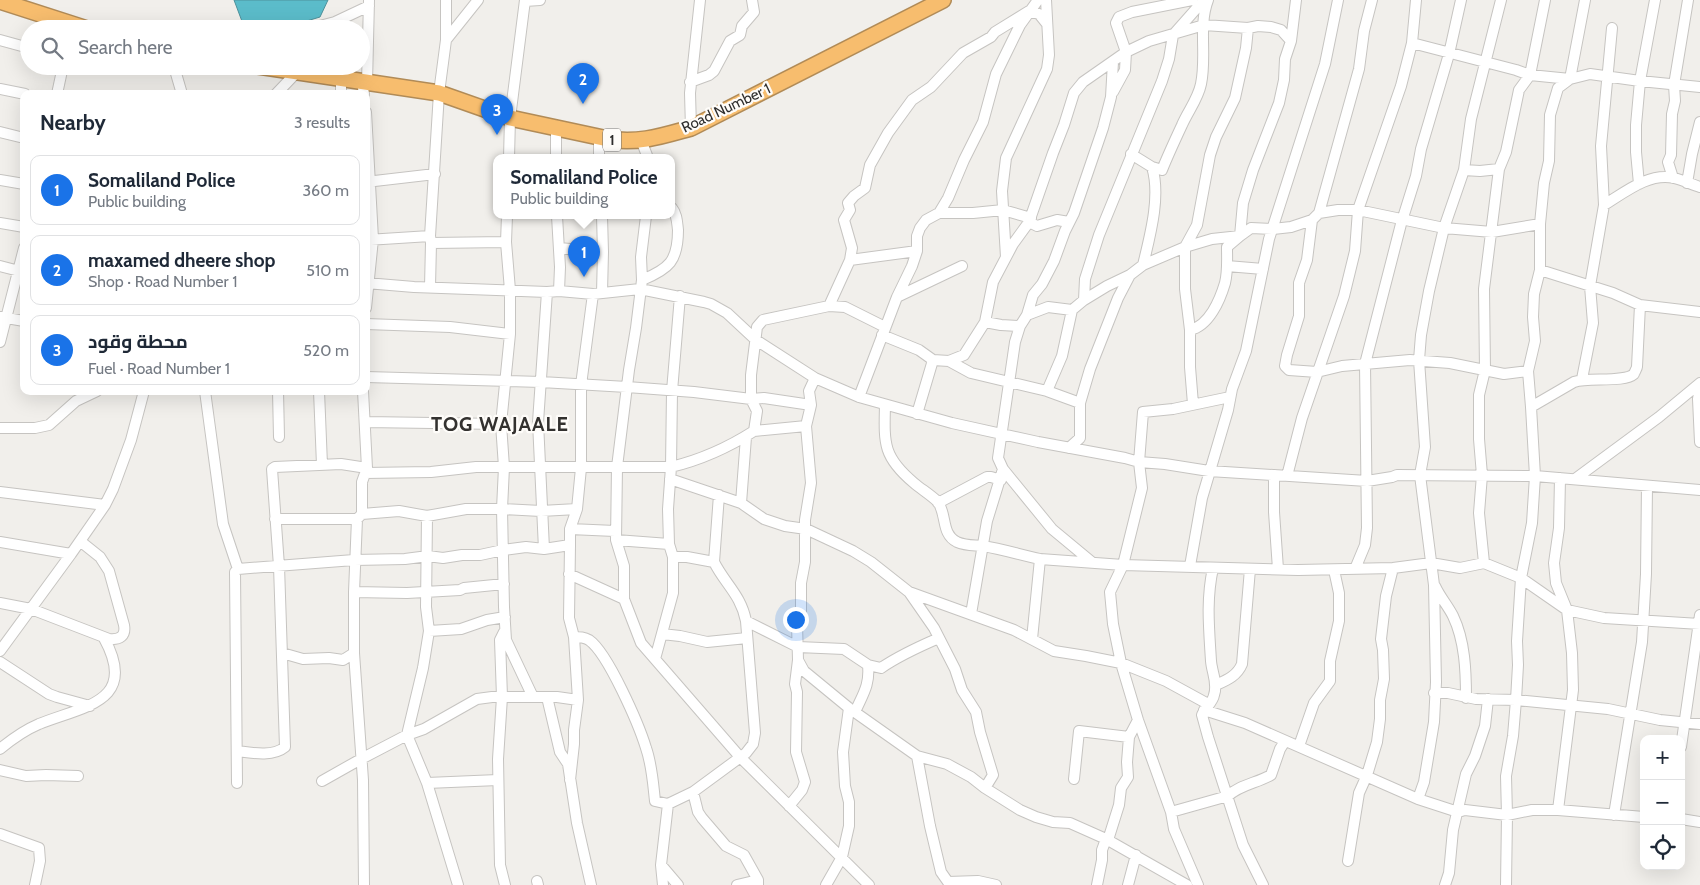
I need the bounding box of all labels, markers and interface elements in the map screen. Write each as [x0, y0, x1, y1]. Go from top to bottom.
search box [20, 20, 370, 75]
icon: search [38, 34, 66, 62]
text: Search here [78, 36, 172, 59]
pin: 2 [567, 63, 599, 104]
street label: Road Number 1 [679, 79, 773, 137]
pin: 3 [481, 94, 513, 135]
text: Nearby [40, 110, 106, 135]
text: 3 results [294, 113, 350, 132]
road number: 1 [603, 128, 621, 152]
popup [493, 154, 675, 219]
text: Somaliland Police [510, 166, 658, 189]
text: Somaliland Police [88, 169, 235, 192]
text: 1 [54, 181, 60, 200]
text: 360 m [302, 181, 349, 200]
text: Public building [510, 189, 608, 208]
text: Public building [88, 192, 186, 211]
pin: 1 [568, 236, 600, 277]
text: maxamed dheere shop [88, 249, 275, 272]
text: 2 [53, 261, 61, 280]
text: 510 m [306, 261, 349, 280]
text: Shop · Road Number 1 [88, 272, 237, 291]
text: محطة وقود [88, 330, 188, 353]
text: 3 [53, 341, 61, 360]
text: 520 m [303, 341, 349, 360]
text: Fuel · Road Number 1 [88, 359, 230, 378]
district label: TOG WAJAALE [431, 412, 569, 436]
your location [783, 607, 809, 633]
map controls [1640, 735, 1685, 870]
button: + [1640, 735, 1685, 780]
button: − [1640, 780, 1685, 825]
button: locate [1640, 825, 1685, 870]

